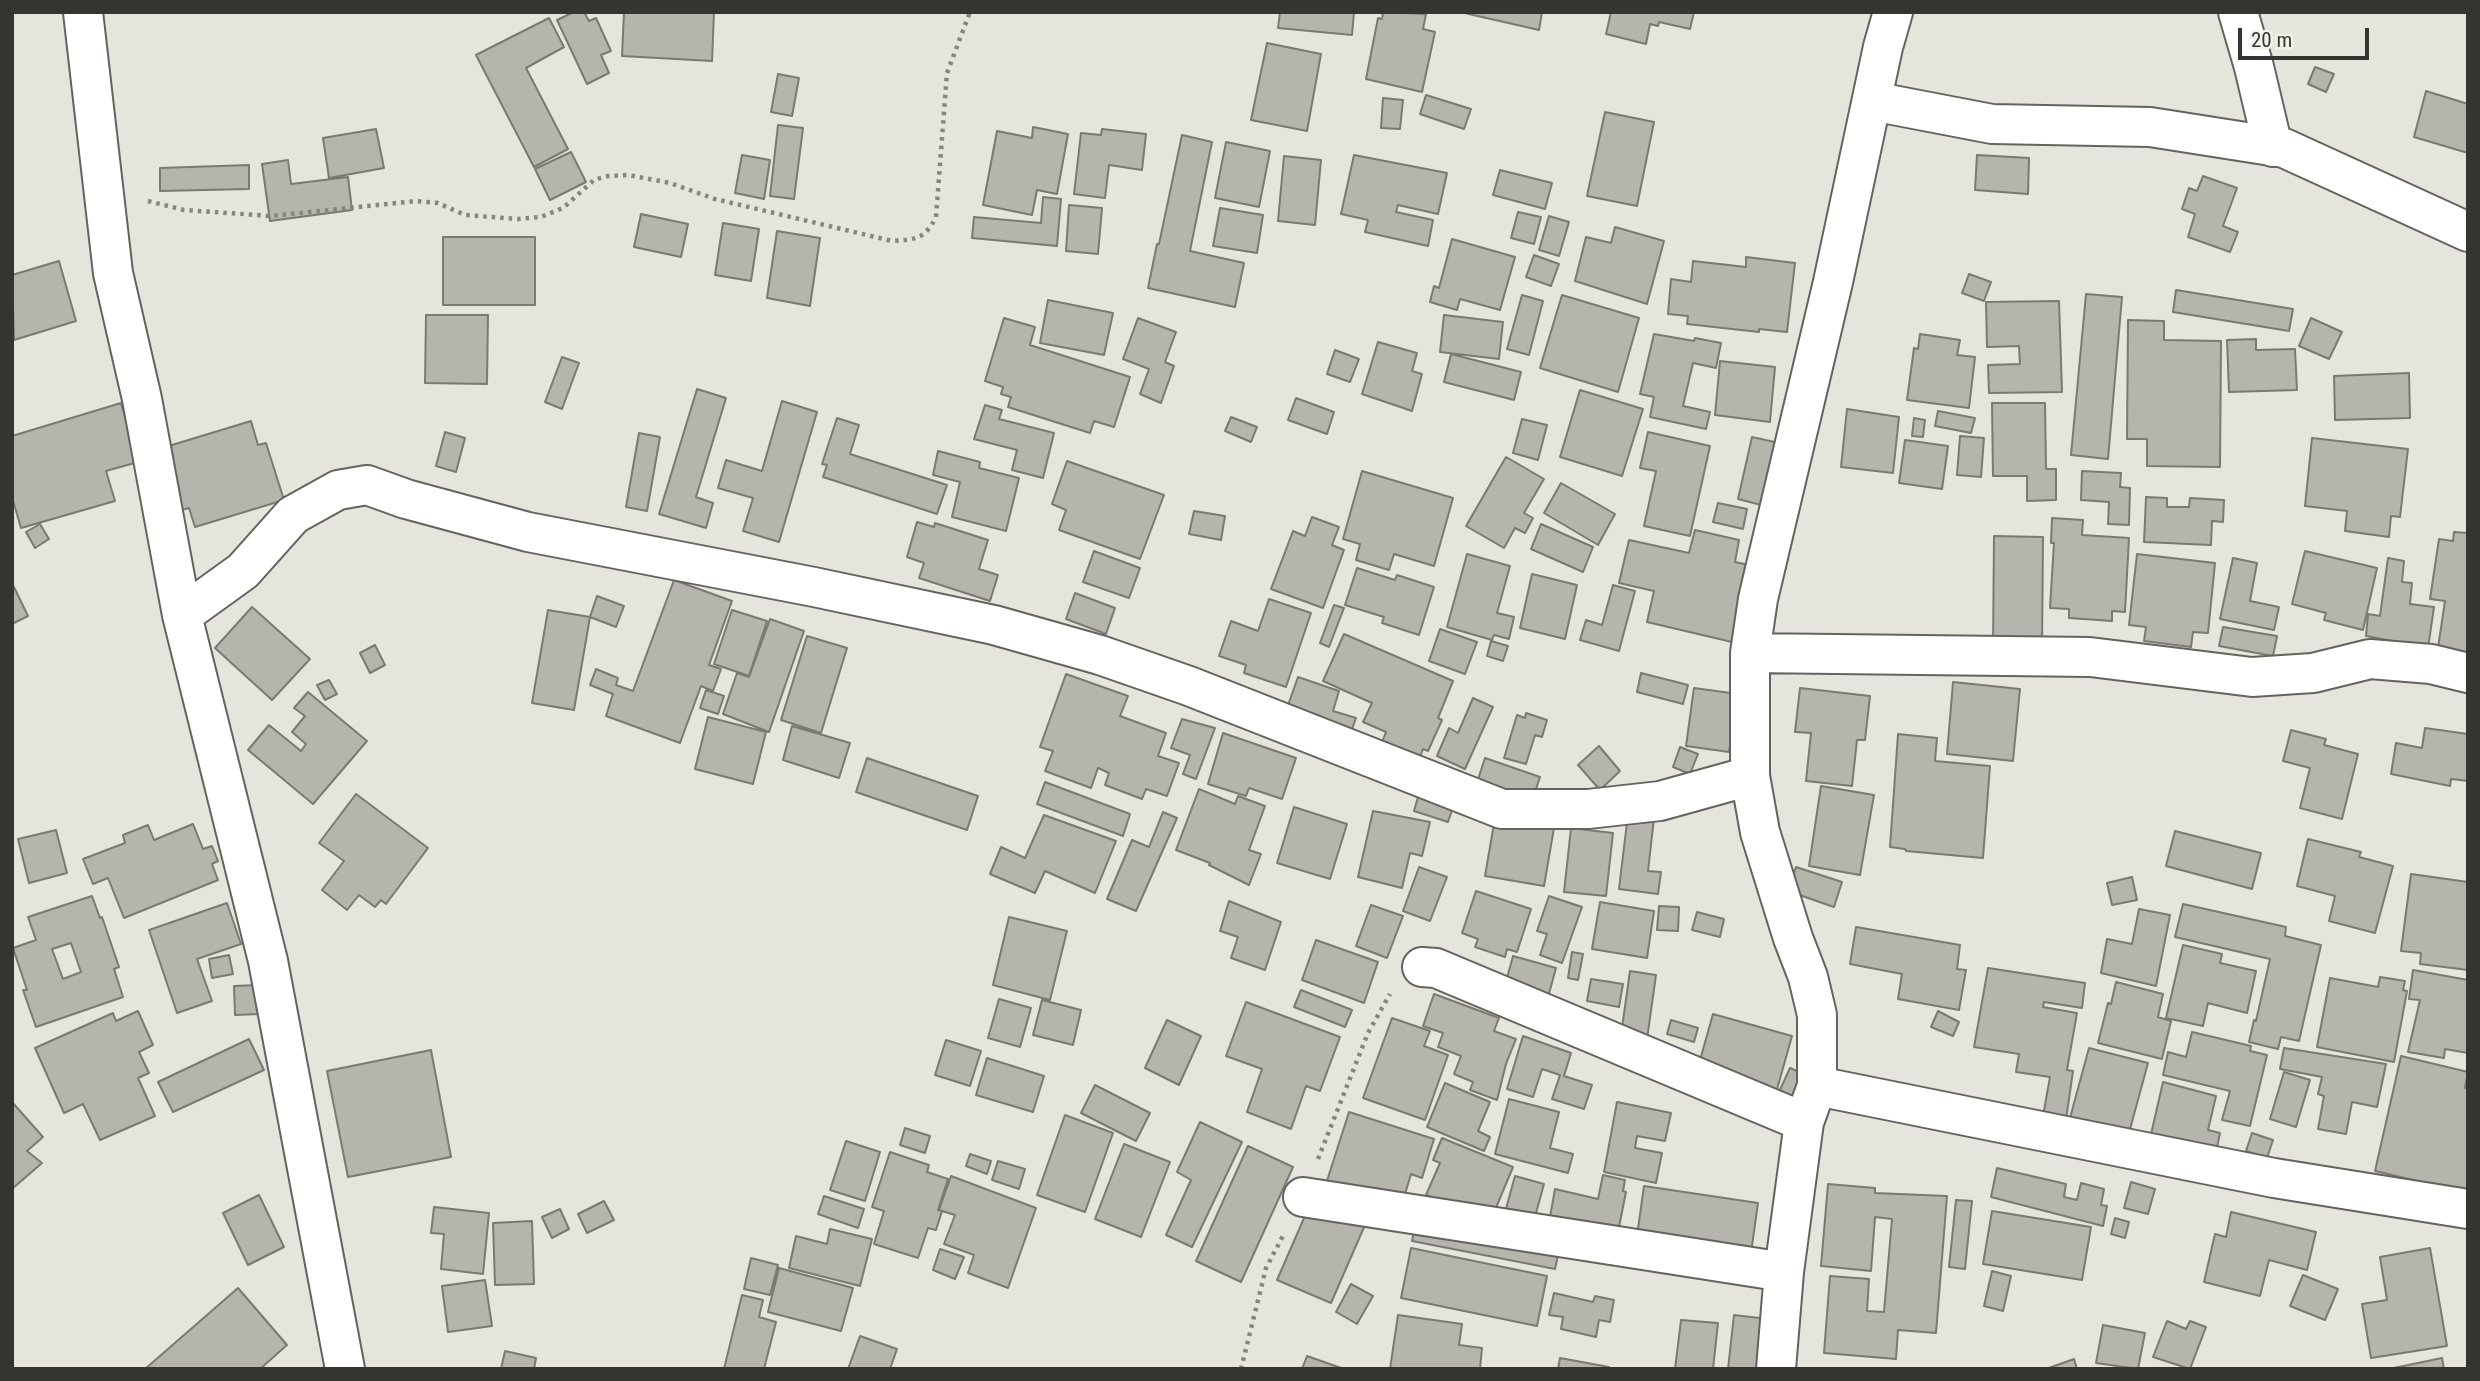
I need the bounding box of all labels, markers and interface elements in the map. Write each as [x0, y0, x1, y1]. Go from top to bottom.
scale bar [2242, 14, 2373, 58]
text: 20 m [2251, 28, 2292, 52]

